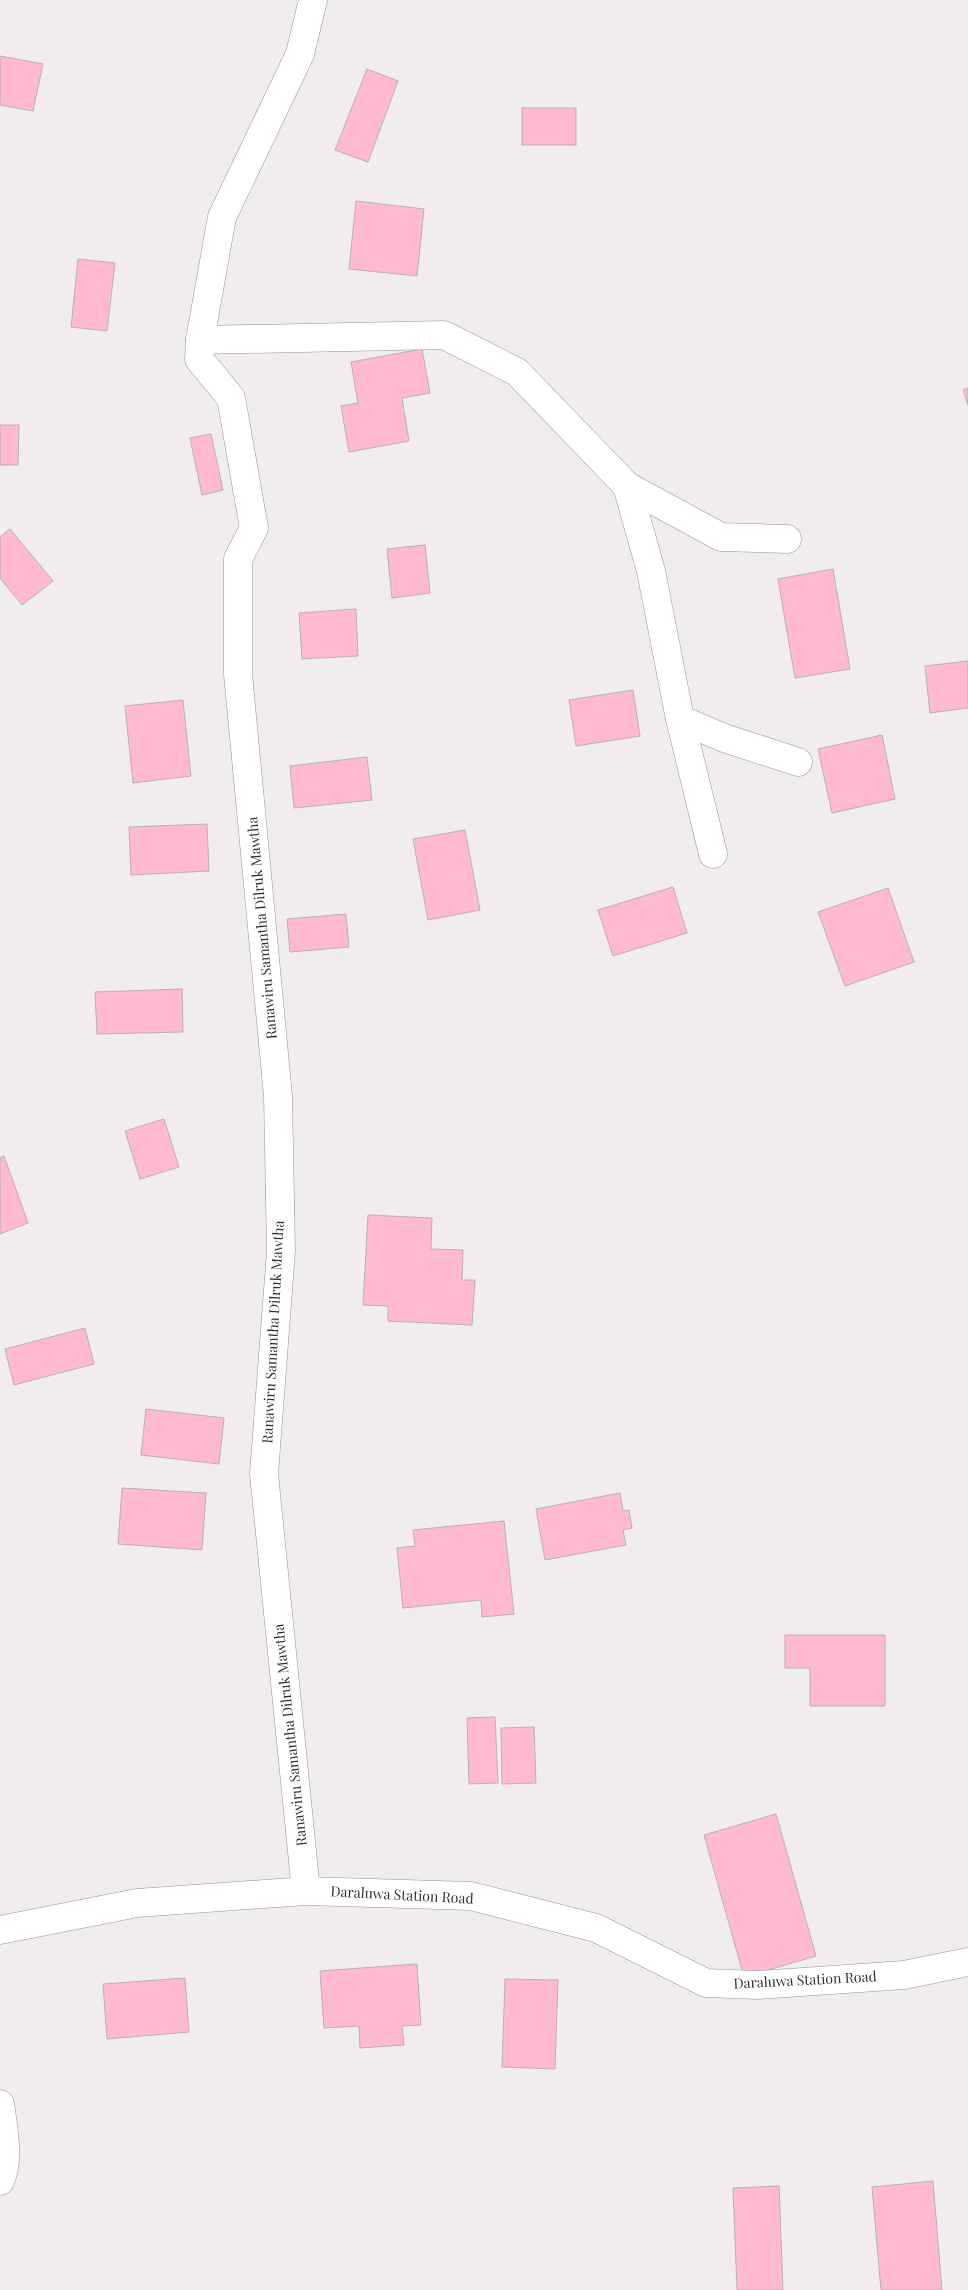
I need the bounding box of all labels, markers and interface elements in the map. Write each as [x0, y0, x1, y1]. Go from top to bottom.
street label: Ranawiru Samantha Dilruk Mawtha [242, 816, 281, 1040]
street label: Ranawiru Samantha Dilruk Mawtha [257, 1220, 288, 1444]
street label: Ranawiru Samantha Dilruk Mawtha [268, 1623, 311, 1847]
street label: Daraluwa Station Road [330, 1881, 474, 1908]
street label: Daraluwa Station Road [733, 1966, 877, 1993]

